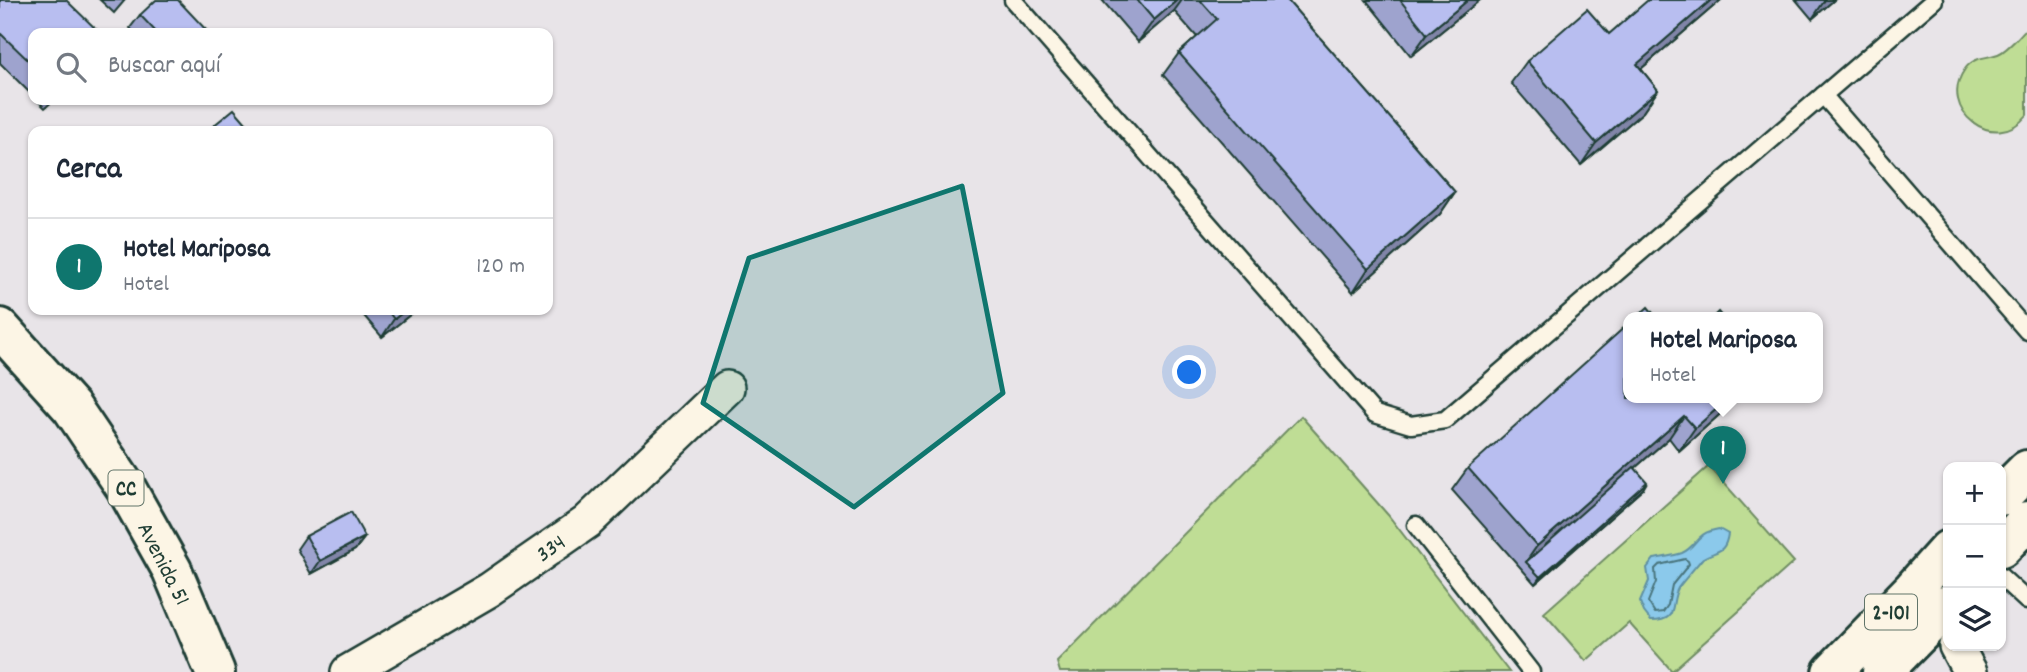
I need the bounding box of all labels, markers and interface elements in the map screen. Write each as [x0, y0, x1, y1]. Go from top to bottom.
search box [28, 28, 553, 105]
icon: search [52, 48, 90, 86]
text: Buscar aquí [108, 48, 220, 85]
text: Cerca [56, 150, 121, 193]
text: Hotel Mariposa [123, 232, 270, 269]
text: 1 [76, 251, 82, 284]
text: 120 m [476, 251, 525, 284]
text: Hotel [123, 269, 169, 302]
popup [1623, 312, 1823, 403]
text: Hotel Mariposa [1650, 323, 1796, 360]
your location [1172, 355, 1206, 389]
text: Hotel [1650, 360, 1696, 393]
pin: 1 [1700, 426, 1746, 484]
map controls [1943, 462, 2006, 651]
button: + [1943, 462, 2006, 525]
road number: CC [108, 470, 144, 505]
street label: Avenida 51 [127, 517, 197, 612]
button: − [1943, 525, 2006, 588]
street label: 334 [530, 528, 574, 572]
button: layers [1943, 588, 2006, 651]
road number: 2-101 [1865, 594, 1917, 630]

